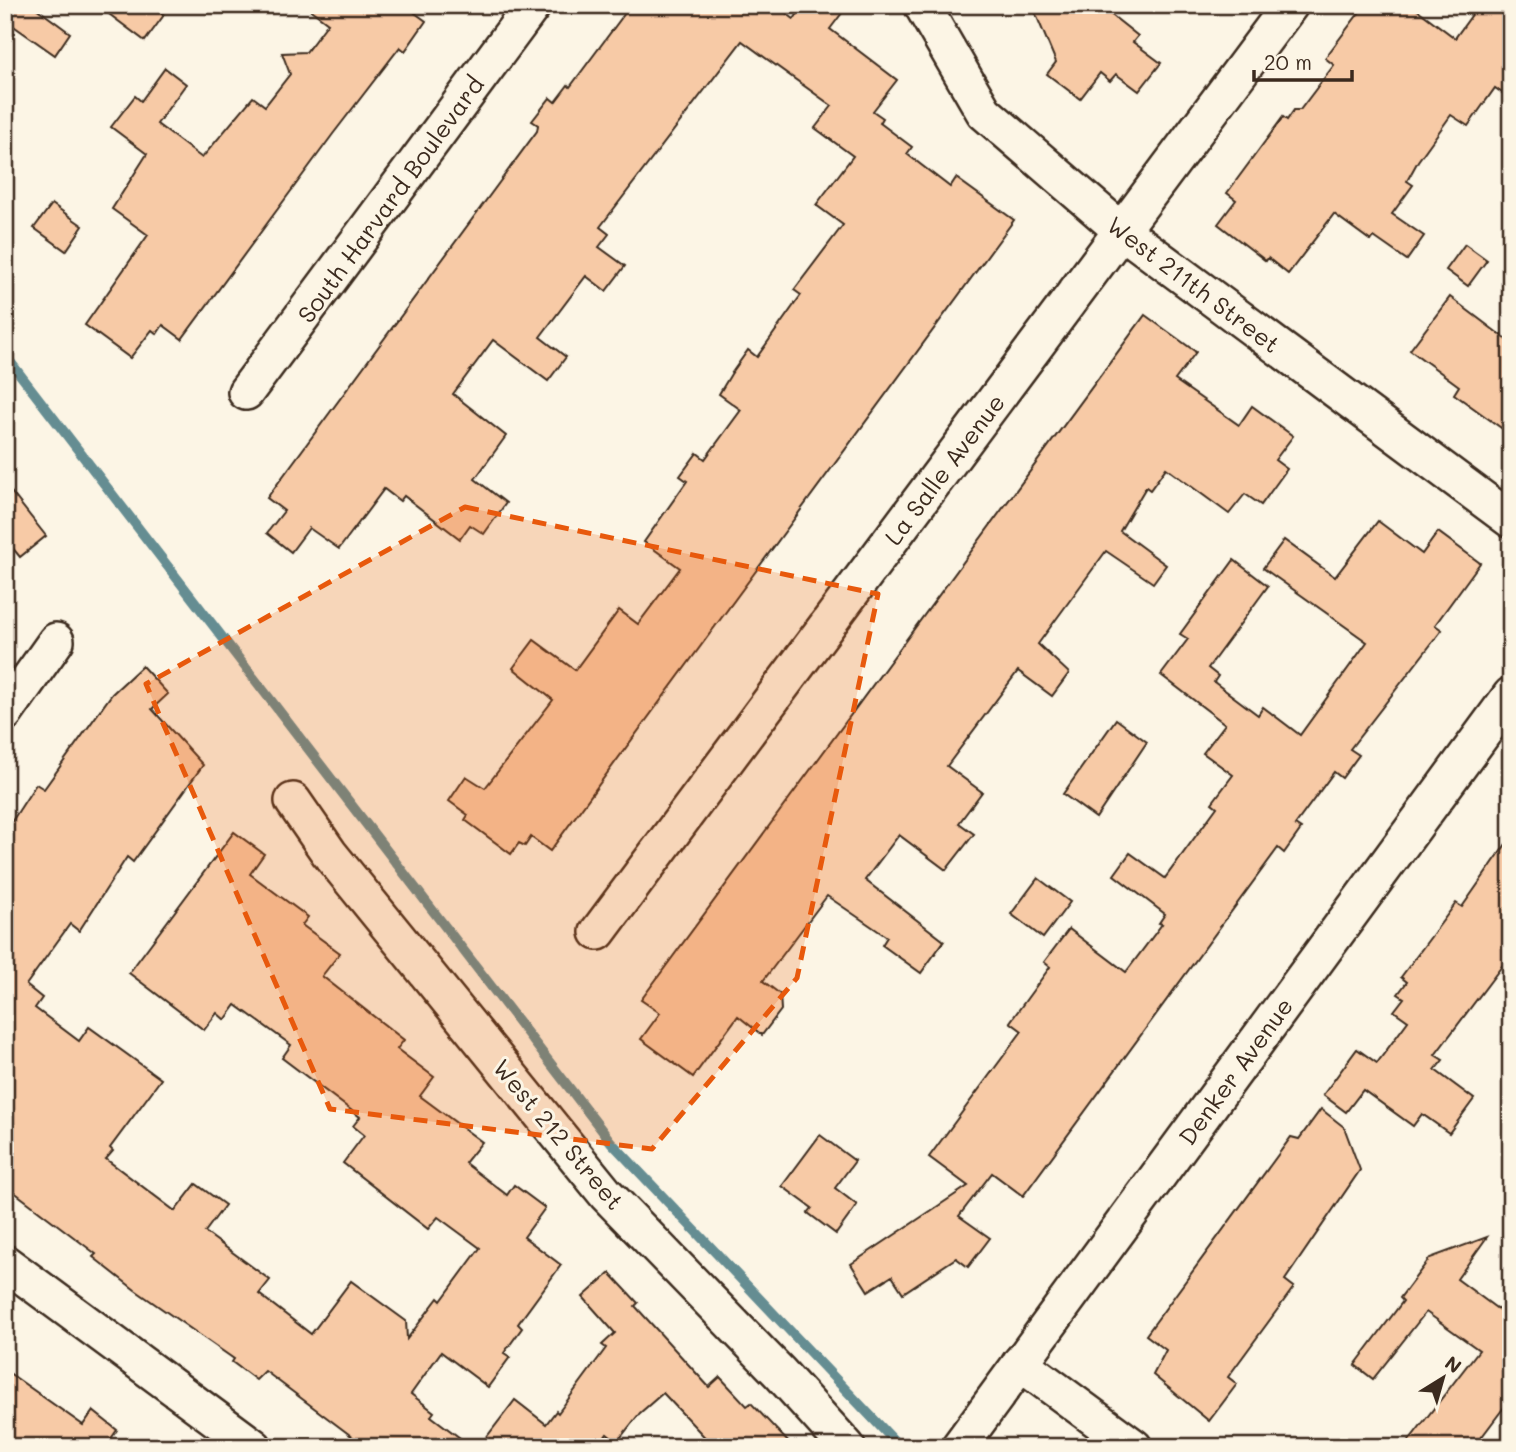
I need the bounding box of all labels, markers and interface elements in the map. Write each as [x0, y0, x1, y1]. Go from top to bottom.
scale bar [1254, 38, 1352, 82]
text: 20 m [1264, 48, 1312, 75]
street label: South Harvard Boulevard [290, 70, 490, 328]
street label: West 211th Street [1101, 209, 1287, 359]
street label: La Salle Avenue [877, 387, 1011, 551]
street label: Denker Avenue [1171, 991, 1299, 1151]
street label: West 212 Street [487, 1052, 631, 1216]
north arrow [1408, 1344, 1478, 1414]
text: N [1440, 1350, 1467, 1378]

